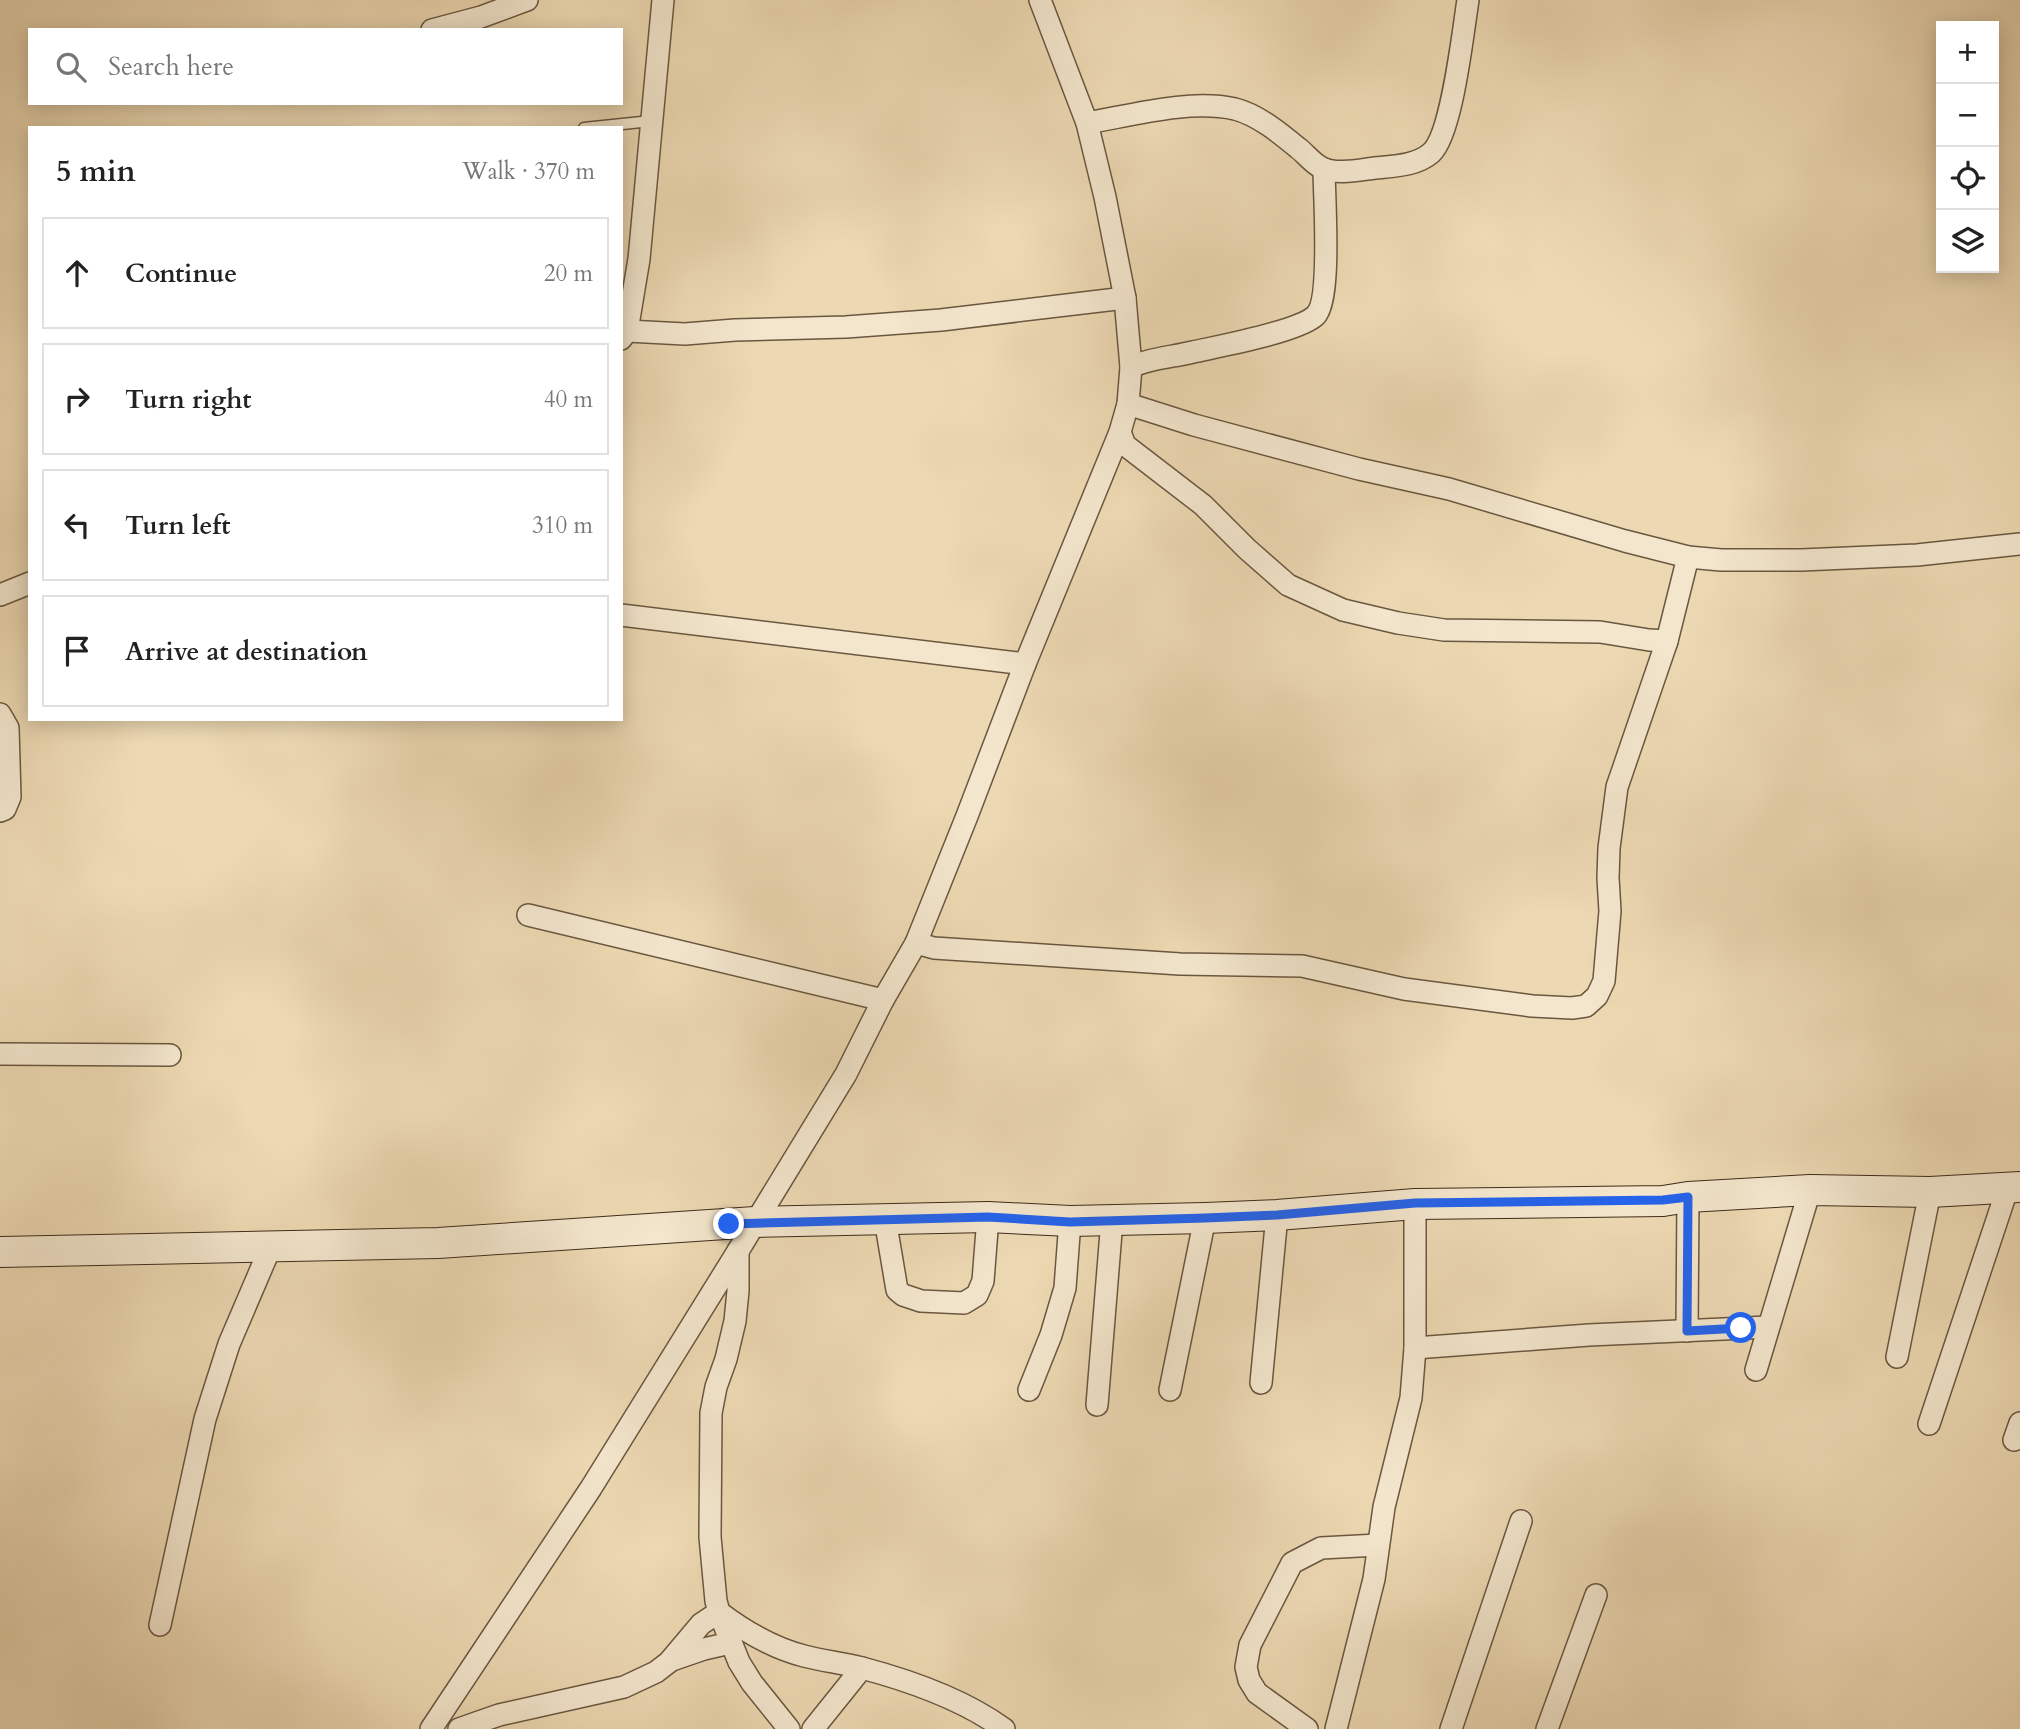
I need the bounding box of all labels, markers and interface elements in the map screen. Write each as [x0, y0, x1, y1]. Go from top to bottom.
map controls [1936, 21, 1999, 273]
button: + [1936, 21, 1999, 84]
search box [28, 28, 623, 105]
icon: search [52, 48, 90, 86]
text: Search here [108, 49, 234, 84]
button: − [1936, 84, 1999, 147]
button: locate [1936, 147, 1999, 210]
text: 5 min [56, 151, 136, 192]
text: Walk · 370 m [462, 156, 595, 187]
button: layers [1936, 210, 1999, 273]
icon: ahead [58, 254, 96, 292]
text: Continue [125, 256, 237, 291]
text: 20 m [544, 258, 593, 289]
icon: right [58, 380, 96, 418]
text: Turn right [125, 382, 252, 417]
text: 40 m [544, 384, 593, 415]
icon: left [58, 506, 96, 544]
text: Turn left [125, 508, 230, 543]
text: 310 m [532, 510, 593, 541]
icon: arrive [58, 632, 96, 670]
text: Arrive at destination [125, 634, 368, 669]
route end [713, 1208, 744, 1239]
route start [1725, 1312, 1756, 1343]

